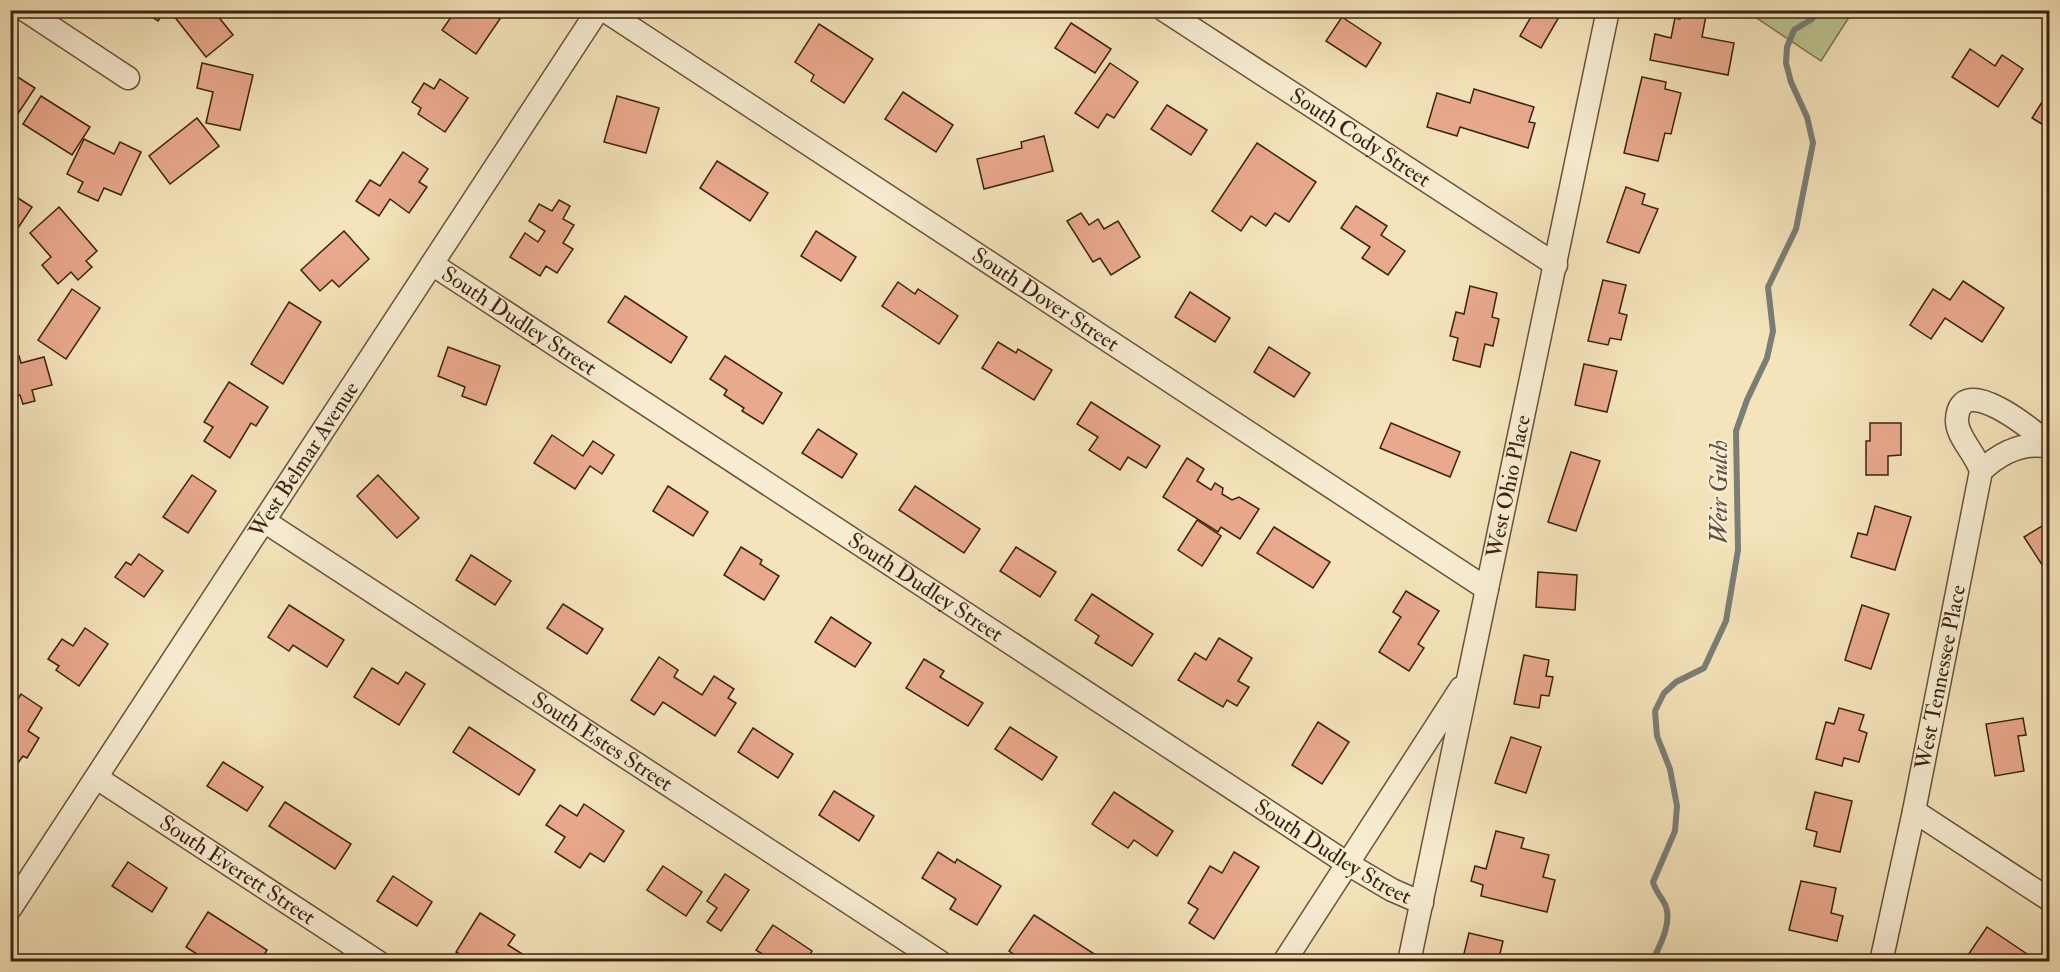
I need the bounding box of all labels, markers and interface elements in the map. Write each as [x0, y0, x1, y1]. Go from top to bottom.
street label: South Cody Street [1284, 82, 1436, 194]
street label: South Dover Street [967, 241, 1124, 358]
street label: South Dudley Street [436, 260, 602, 382]
street label: West Belmar Avenue [242, 376, 365, 544]
street label: West Ohio Place [1480, 412, 1537, 561]
water label: Weir Gulch [1704, 440, 1735, 544]
street label: South Dudley Street [843, 526, 1008, 648]
street label: West Tennessee Place [1908, 583, 1972, 773]
street label: South Estes Street [527, 686, 678, 798]
street label: South Dudley Street [1249, 793, 1416, 911]
street label: South Everett Street [154, 809, 321, 931]

